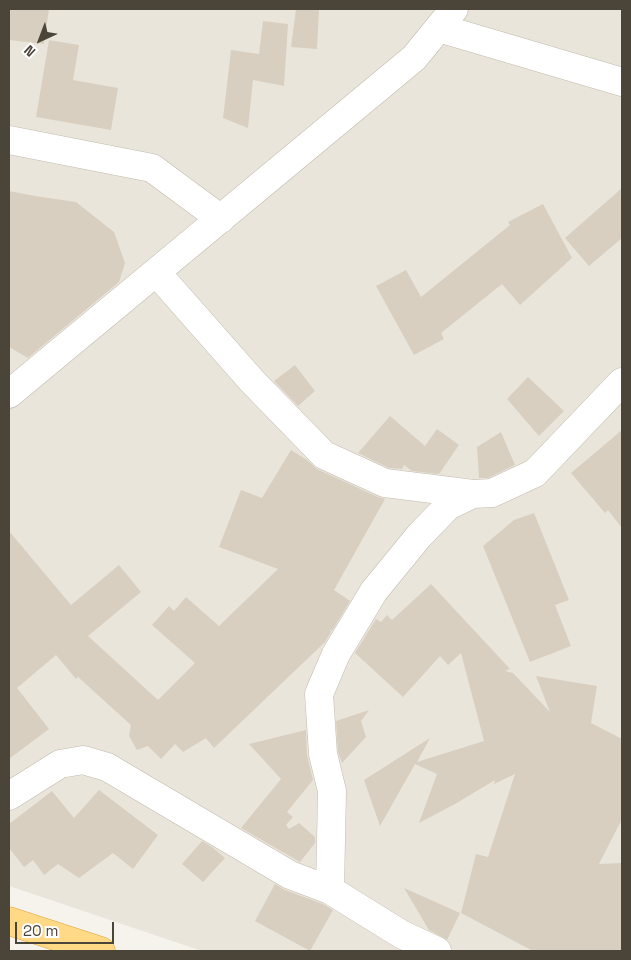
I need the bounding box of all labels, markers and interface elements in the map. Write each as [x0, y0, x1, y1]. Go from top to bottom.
north arrow [15, 15, 65, 65]
text: N [20, 41, 39, 61]
scale bar [18, 912, 116, 944]
text: 20 m [23, 921, 58, 940]

